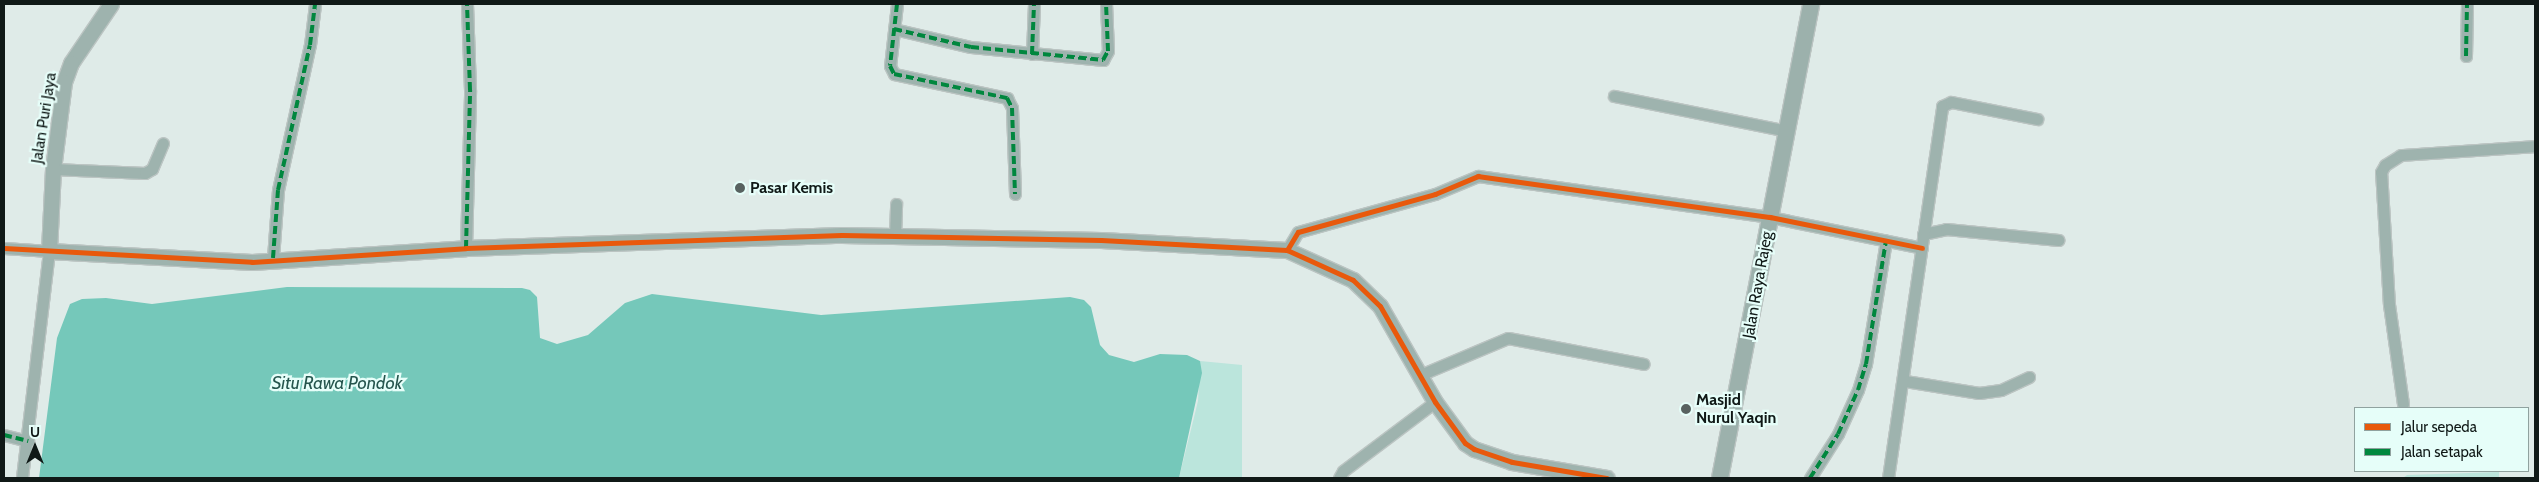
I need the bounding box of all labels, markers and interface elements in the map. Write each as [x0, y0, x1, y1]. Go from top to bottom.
street label: Jalan Puri Jaya [27, 71, 61, 165]
place label: Pasar Kemis [750, 178, 833, 198]
marker: Pasar Kemis [734, 182, 746, 194]
street label: Jalan Raya Rajeg [1739, 230, 1777, 340]
water label: Situ Rawa Pondok [272, 372, 402, 394]
place label: Masjid Nurul Yaqin [1696, 390, 1776, 428]
marker: Masjid Nurul Yaqin [1680, 403, 1692, 415]
legend [2354, 407, 2529, 472]
text: Jalur sepeda [2401, 418, 2477, 436]
north arrow [10, 422, 60, 472]
text: U [30, 423, 40, 441]
text: Jalan setapak [2401, 443, 2483, 461]

